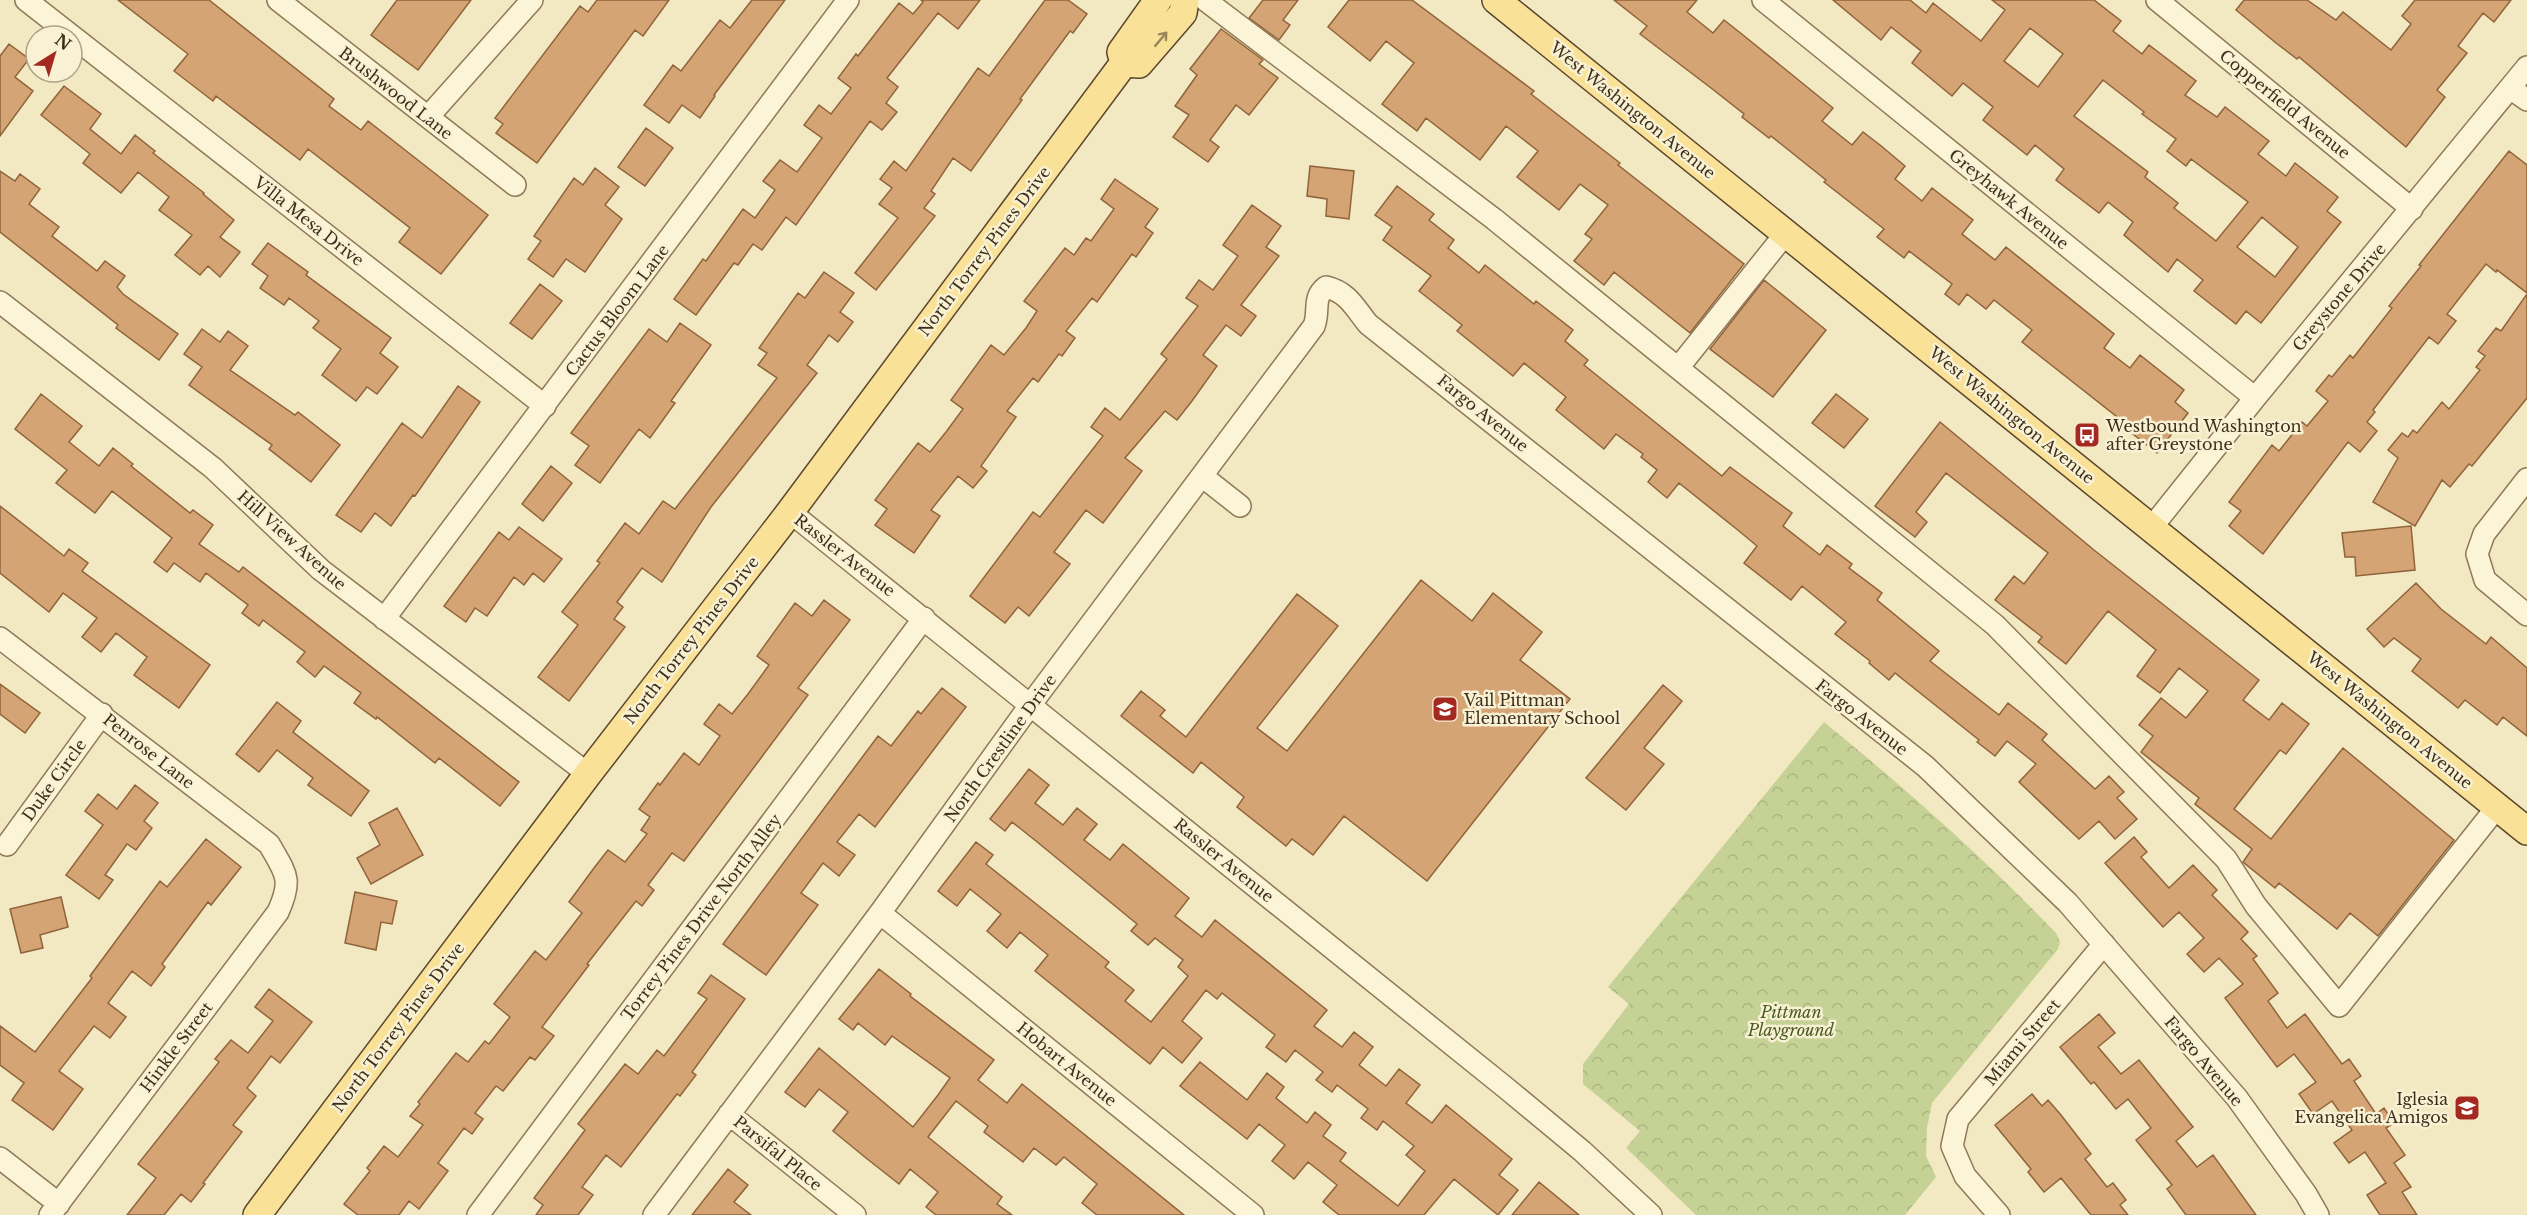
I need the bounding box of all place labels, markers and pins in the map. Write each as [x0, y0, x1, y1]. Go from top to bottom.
place label: Westbound Washington after Greystone [2105, 416, 2302, 454]
bus stop icon: Westbound Washington after Greystone [2072, 420, 2102, 450]
place label: Vail Pittman Elementary School [1463, 690, 1620, 728]
school or university icon: Vail Pittman Elementary School [1430, 694, 1460, 724]
place label: Iglesia Evangelica Amigos [2294, 1089, 2448, 1127]
school or university icon: Iglesia Evangelica Amigos [2452, 1093, 2482, 1123]

